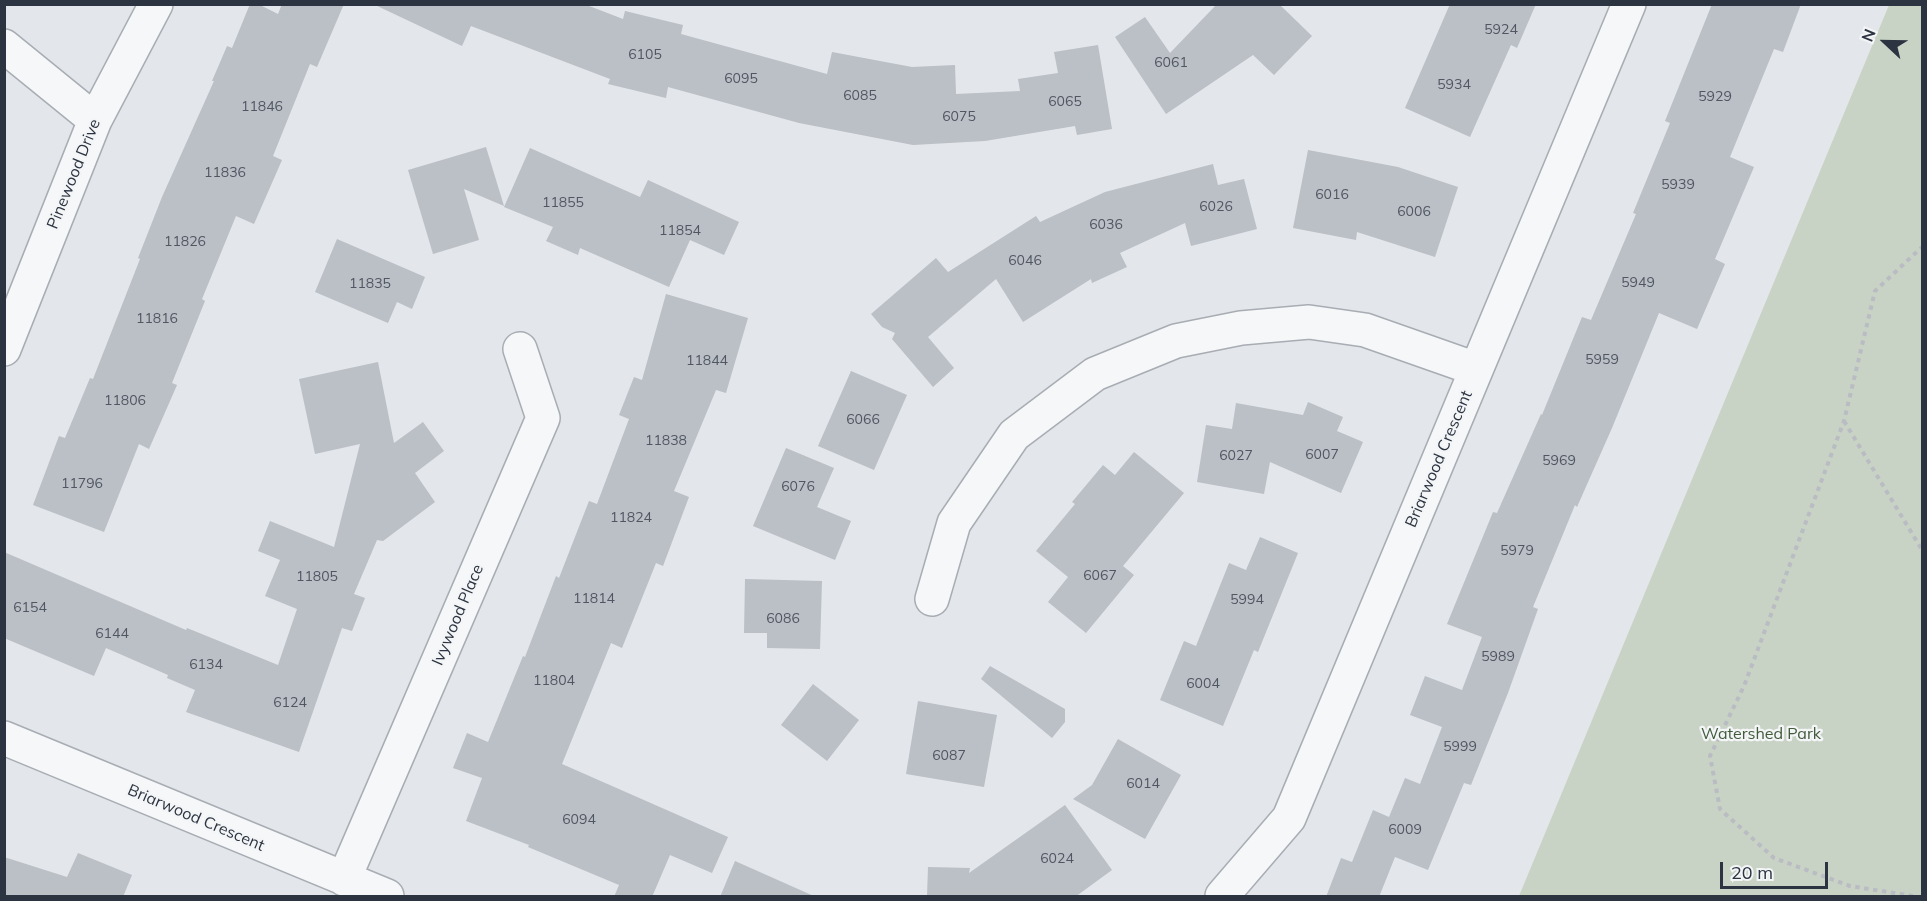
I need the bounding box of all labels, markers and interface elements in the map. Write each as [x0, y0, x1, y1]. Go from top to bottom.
north arrow [1855, 12, 1915, 72]
house number: 5924 [1484, 22, 1518, 38]
text: N [1857, 26, 1880, 45]
house number: 6105 [628, 47, 662, 63]
house number: 6061 [1154, 55, 1188, 71]
house number: 6095 [724, 71, 758, 87]
house number: 5934 [1437, 77, 1471, 93]
house number: 6085 [843, 88, 877, 104]
house number: 5929 [1698, 89, 1732, 105]
house number: 6065 [1048, 94, 1082, 110]
house number: 11846 [241, 99, 283, 115]
house number: 6075 [942, 109, 976, 125]
street label: Pinewood Drive [43, 116, 105, 232]
house number: 11836 [204, 165, 246, 181]
house number: 5939 [1661, 177, 1695, 193]
house number: 6016 [1315, 187, 1349, 203]
house number: 11855 [542, 195, 584, 211]
house number: 6026 [1199, 199, 1233, 215]
house number: 6006 [1397, 204, 1431, 220]
house number: 6036 [1089, 217, 1123, 233]
house number: 11854 [659, 223, 701, 239]
house number: 11826 [164, 234, 206, 250]
house number: 6046 [1008, 253, 1042, 269]
house number: 5949 [1621, 275, 1655, 291]
house number: 11835 [349, 276, 391, 292]
house number: 11816 [136, 311, 178, 327]
house number: 5959 [1585, 352, 1619, 368]
house number: 11844 [686, 353, 728, 369]
street label: Briarwood Crescent [1401, 388, 1477, 530]
house number: 11806 [104, 393, 146, 409]
house number: 6066 [846, 412, 880, 428]
house number: 11838 [645, 433, 687, 449]
house number: 6007 [1305, 447, 1339, 463]
house number: 6027 [1219, 448, 1253, 464]
house number: 5969 [1542, 453, 1576, 469]
house number: 11796 [61, 476, 103, 492]
house number: 6076 [781, 479, 815, 495]
house number: 11824 [610, 510, 652, 526]
house number: 5979 [1500, 543, 1534, 559]
street label: Ivywood Place [428, 562, 488, 668]
house number: 6067 [1083, 568, 1117, 584]
house number: 11805 [296, 569, 338, 585]
house number: 11814 [573, 591, 615, 607]
house number: 5994 [1230, 592, 1264, 608]
house number: 6154 [13, 600, 47, 616]
house number: 6086 [766, 611, 800, 627]
house number: 6144 [95, 626, 129, 642]
house number: 5989 [1481, 649, 1515, 665]
house number: 6134 [189, 657, 223, 673]
house number: 11804 [533, 673, 575, 689]
house number: 6004 [1186, 676, 1220, 692]
house number: 6124 [273, 695, 307, 711]
park label: Watershed Park [1701, 724, 1821, 744]
house number: 5999 [1443, 739, 1477, 755]
house number: 6087 [932, 748, 966, 764]
house number: 6014 [1126, 776, 1160, 792]
street label: Briarwood Crescent [125, 780, 267, 856]
house number: 6094 [562, 812, 596, 828]
house number: 6009 [1388, 822, 1422, 838]
scale bar [1723, 850, 1831, 888]
house number: 6024 [1040, 851, 1074, 867]
text: 20 m [1731, 861, 1773, 884]

